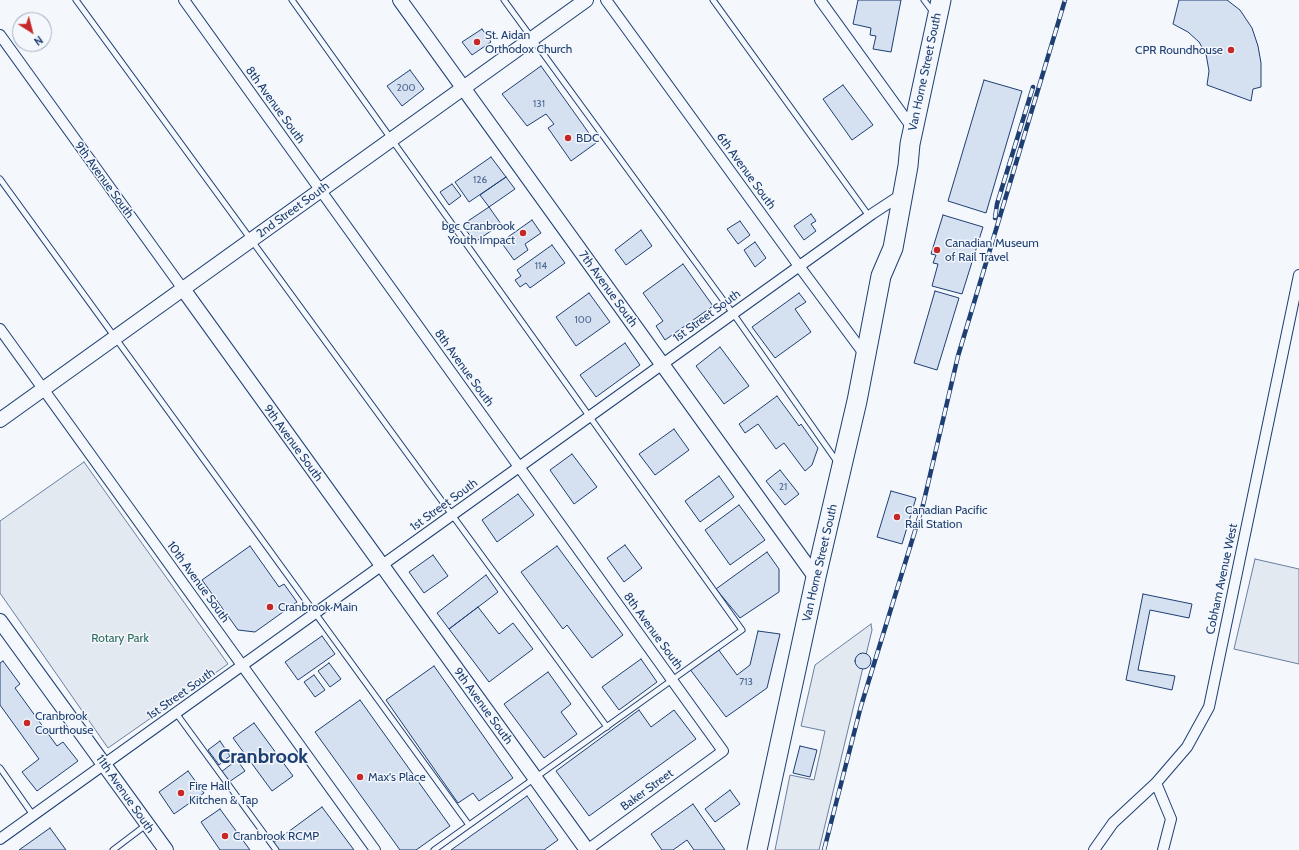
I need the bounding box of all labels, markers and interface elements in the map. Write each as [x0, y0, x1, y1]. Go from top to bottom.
north arrow [12, 12, 52, 52]
street label: Van Horne Street South [905, 12, 945, 132]
place label: St. Aidan Orthodox Church [485, 28, 572, 56]
text: N [31, 33, 46, 49]
marker: St. Aidan Orthodox Church [472, 37, 482, 47]
place label: CPR Roundhouse [1135, 43, 1223, 57]
marker: CPR Roundhouse [1226, 45, 1236, 55]
street label: 8th Avenue South [242, 64, 308, 146]
house number: 200 [396, 82, 416, 94]
house number: 131 [533, 98, 545, 110]
street label: 6th Avenue South [713, 130, 779, 212]
place label: BDC [576, 131, 599, 145]
marker: BDC [563, 133, 573, 143]
street label: 9th Avenue South [71, 139, 137, 221]
house number: 126 [473, 174, 487, 186]
street label: 2nd Street South [254, 179, 332, 241]
place label: bgc Cranbrook Youth Impact [442, 219, 515, 247]
marker: bgc Cranbrook Youth Impact [518, 228, 528, 238]
place label: Canadian Museum of Rail Travel [945, 236, 1039, 264]
marker: Canadian Museum of Rail Travel [932, 245, 942, 255]
street label: 7th Avenue South [576, 248, 640, 330]
house number: 114 [535, 260, 547, 272]
street label: 1st Street South [671, 287, 743, 345]
house number: 100 [574, 314, 592, 326]
street label: 8th Avenue South [431, 327, 497, 409]
street label: 9th Avenue South [260, 402, 326, 484]
street label: 1st Street South [408, 476, 480, 534]
house number: 21 [779, 481, 787, 493]
street label: Van Horne Street South [799, 503, 841, 623]
place label: Canadian Pacific Rail Station [905, 503, 987, 531]
marker: Canadian Pacific Rail Station [892, 512, 902, 522]
street label: Cobham Avenue West [1203, 522, 1241, 636]
street label: 10th Avenue South [164, 539, 232, 625]
street label: 8th Avenue South [620, 590, 686, 672]
place label: Cranbrook Main [278, 600, 358, 614]
marker: Cranbrook Main [265, 602, 275, 612]
park label: Rotary Park [91, 631, 149, 645]
street label: 1st Street South [144, 665, 218, 723]
street label: 9th Avenue South [450, 665, 516, 747]
house number: 713 [739, 676, 753, 688]
place label: Cranbrook Courthouse [35, 709, 93, 737]
marker: Cranbrook Courthouse [22, 718, 32, 728]
district label: Cranbrook [218, 745, 308, 769]
street label: 11th Avenue South [93, 752, 157, 836]
street label: Baker Street [618, 766, 676, 814]
place label: Max's Place [368, 770, 426, 784]
marker: Max's Place [355, 772, 365, 782]
place label: Fire Hall Kitchen & Tap [189, 779, 258, 807]
marker: Fire Hall Kitchen & Tap [176, 788, 186, 798]
place label: Cranbrook RCMP [233, 829, 319, 843]
marker: Cranbrook RCMP [220, 831, 230, 841]

